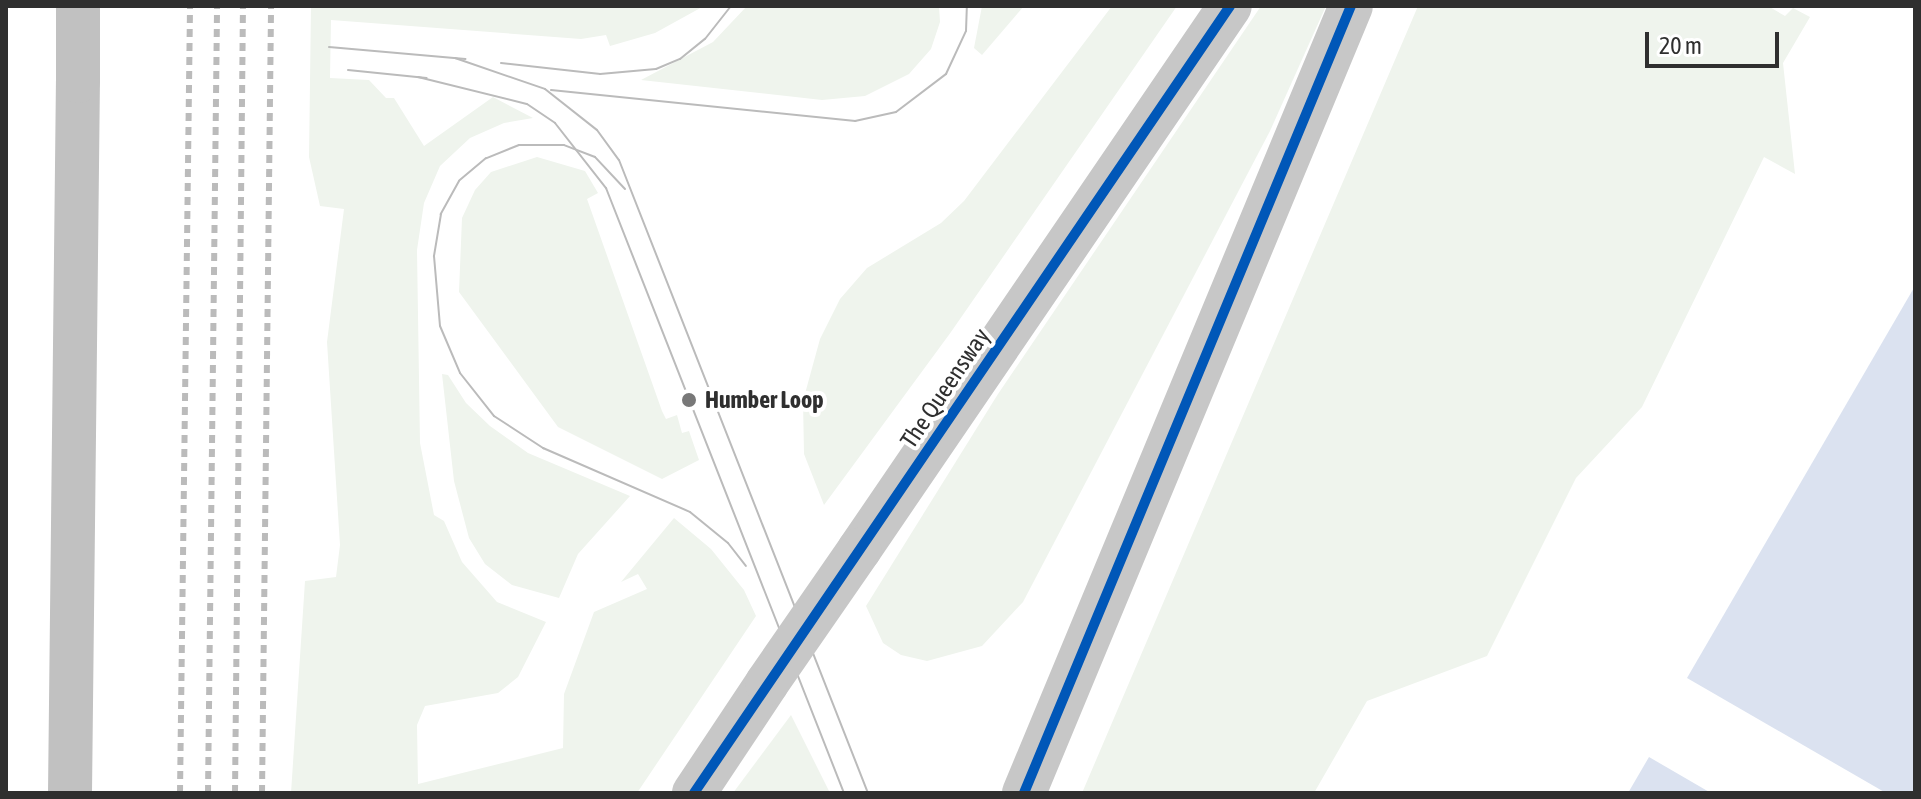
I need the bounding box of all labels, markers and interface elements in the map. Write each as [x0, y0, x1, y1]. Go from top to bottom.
scale bar [1649, 16, 1783, 66]
text: 20 m [1659, 32, 1702, 59]
street label: The Queensway [894, 323, 996, 453]
place label: Humber Loop [705, 386, 824, 414]
marker: Humber Loop [680, 391, 698, 409]

